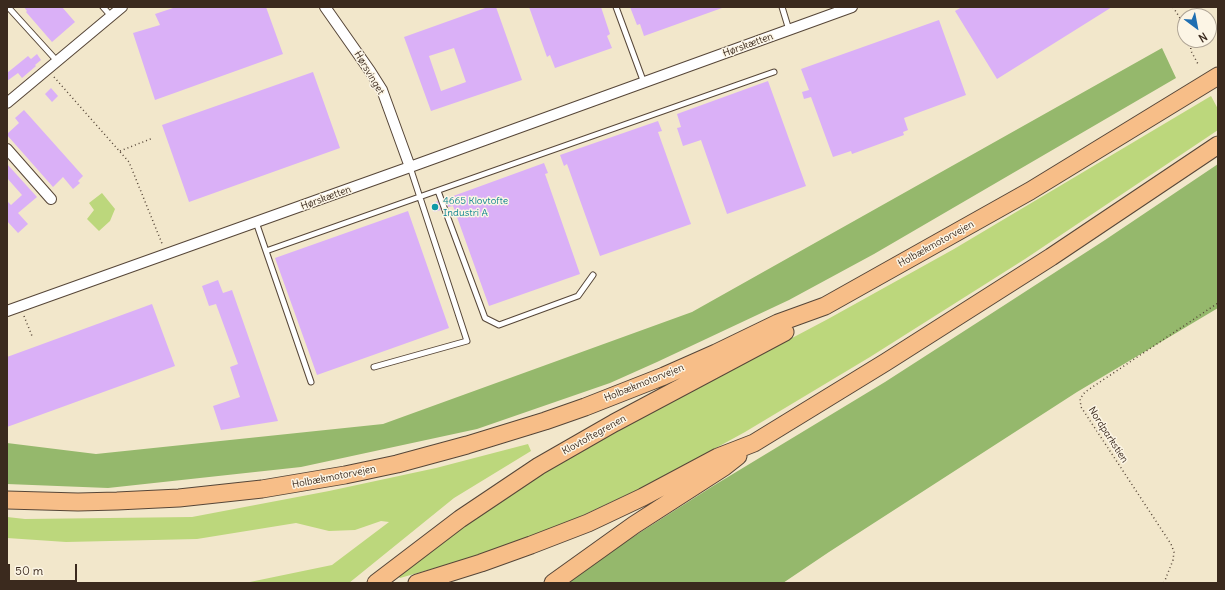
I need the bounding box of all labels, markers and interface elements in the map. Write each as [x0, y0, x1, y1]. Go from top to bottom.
north arrow [1177, 8, 1217, 48]
text: N [1196, 29, 1210, 45]
street label: Hørskætten [721, 30, 775, 60]
street label: Hørsvinget [351, 49, 387, 97]
street label: Hørskætten [299, 183, 353, 213]
place label: 4665 Klovtofte Industri A [443, 195, 508, 218]
marker: 4665 Klovtofte Industri A [430, 202, 440, 212]
street label: Holbækmotorvejen [896, 218, 976, 270]
street label: Holbækmotorvejen [602, 362, 686, 404]
street label: Nordparkstien [1085, 405, 1131, 465]
street label: Klovtoftegrenen [560, 412, 628, 458]
street label: Holbækmotorvejen [291, 463, 377, 491]
scale bar [10, 556, 79, 582]
text: 50 m [15, 563, 43, 578]

